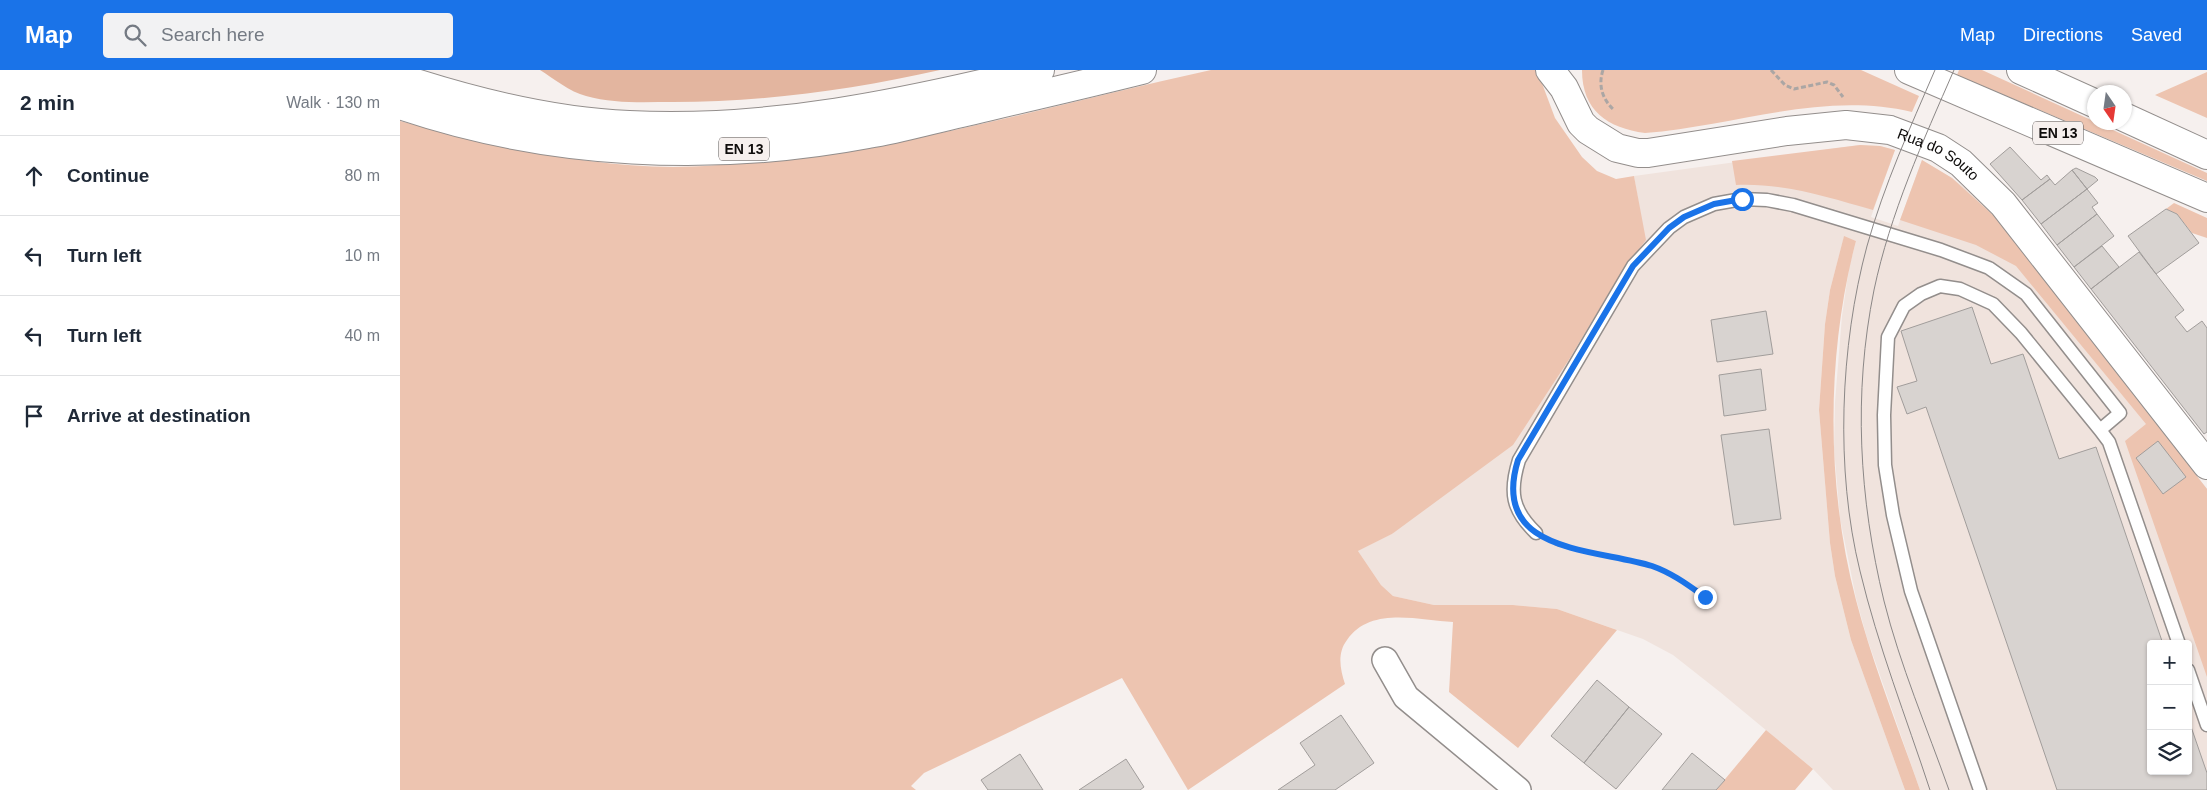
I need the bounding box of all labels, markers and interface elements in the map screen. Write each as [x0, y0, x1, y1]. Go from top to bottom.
search box [103, 13, 453, 58]
text: Map [25, 21, 73, 48]
icon: search [121, 21, 149, 49]
text: Search here [161, 24, 265, 45]
text: Map [1960, 25, 1995, 45]
text: Directions [2023, 25, 2103, 45]
text: Saved [2131, 25, 2182, 45]
north arrow [2087, 85, 2132, 130]
text: 2 min [20, 91, 75, 114]
text: Walk · 130 m [286, 94, 380, 111]
road number: EN 13 [2033, 122, 2083, 144]
street label: Rua do Souto [1895, 125, 1983, 184]
road number: EN 13 [719, 138, 769, 160]
icon: ahead [20, 162, 48, 190]
text: Continue [67, 165, 149, 186]
text: 80 m [344, 167, 380, 184]
route start [1731, 188, 1754, 211]
icon: left [20, 242, 48, 270]
text: Turn left [67, 245, 142, 266]
text: 10 m [344, 247, 380, 264]
icon: left [20, 322, 48, 350]
text: Turn left [67, 325, 142, 346]
text: 40 m [344, 327, 380, 344]
icon: arrive [20, 402, 48, 430]
text: Arrive at destination [67, 405, 251, 426]
route end [1694, 586, 1717, 609]
map controls [2147, 640, 2192, 775]
button: + [2147, 640, 2192, 685]
button: − [2147, 685, 2192, 730]
button: layers [2147, 730, 2192, 775]

